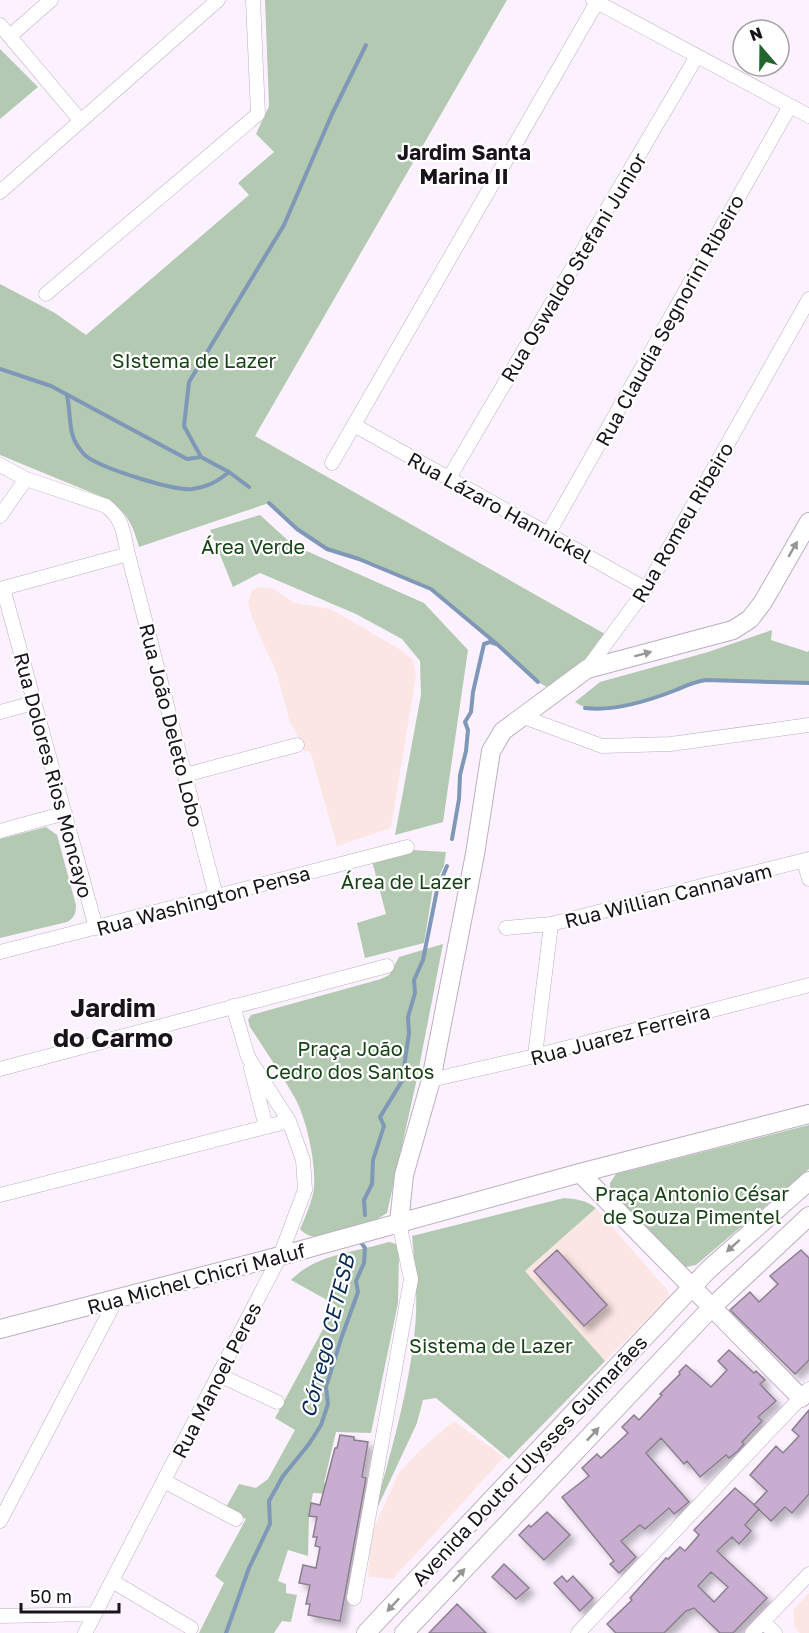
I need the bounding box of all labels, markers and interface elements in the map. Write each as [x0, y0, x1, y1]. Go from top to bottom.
north arrow [731, 18, 791, 78]
text: N [747, 22, 765, 45]
district label: Jardim Santa Marina II [397, 139, 531, 189]
street label: Rua Oswaldo Stefani Junior [495, 148, 651, 386]
street label: Rua Claudia Segnorini Ribeiro [590, 190, 748, 450]
park label: SIstema de Lazer [112, 348, 277, 372]
street label: Rua Romeu Ribeiro [626, 438, 738, 606]
street label: Rua Lázaro Hannickel [404, 446, 596, 568]
park label: Área Verde [201, 534, 305, 558]
one-way arrow [788, 541, 799, 557]
street label: Rua João Deleto Lobo [135, 621, 209, 829]
one-way arrow [635, 649, 653, 658]
street label: Rua Dolores Rios Moncayo [10, 650, 98, 900]
street label: Rua Willian Cannavam [562, 858, 774, 932]
street label: Rua Washington Pensa [94, 860, 312, 940]
park label: Área de Lazer [341, 869, 471, 893]
district label: Jardim do Carmo [53, 992, 173, 1053]
street label: Rua Juarez Ferreira [528, 998, 712, 1070]
park label: Praça João Cedro dos Santos [266, 1036, 434, 1083]
park label: Praça Antonio César de Souza Pimentel [595, 1181, 789, 1228]
street label: Rua Michel Chicri Maluf [84, 1237, 308, 1319]
one-way arrow [725, 1240, 741, 1253]
water label: Córrego CETESB [294, 1250, 360, 1420]
street label: Rua Manoel Peres [166, 1298, 266, 1462]
street label: Avenida Doutor Ulysses Guimarães [406, 1330, 652, 1590]
park label: Sistema de Lazer [409, 1333, 573, 1357]
one-way arrow [585, 1427, 599, 1441]
one-way arrow [451, 1569, 465, 1583]
scale bar [21, 1576, 118, 1614]
text: 50 m [30, 1585, 72, 1607]
one-way arrow [386, 1597, 400, 1612]

